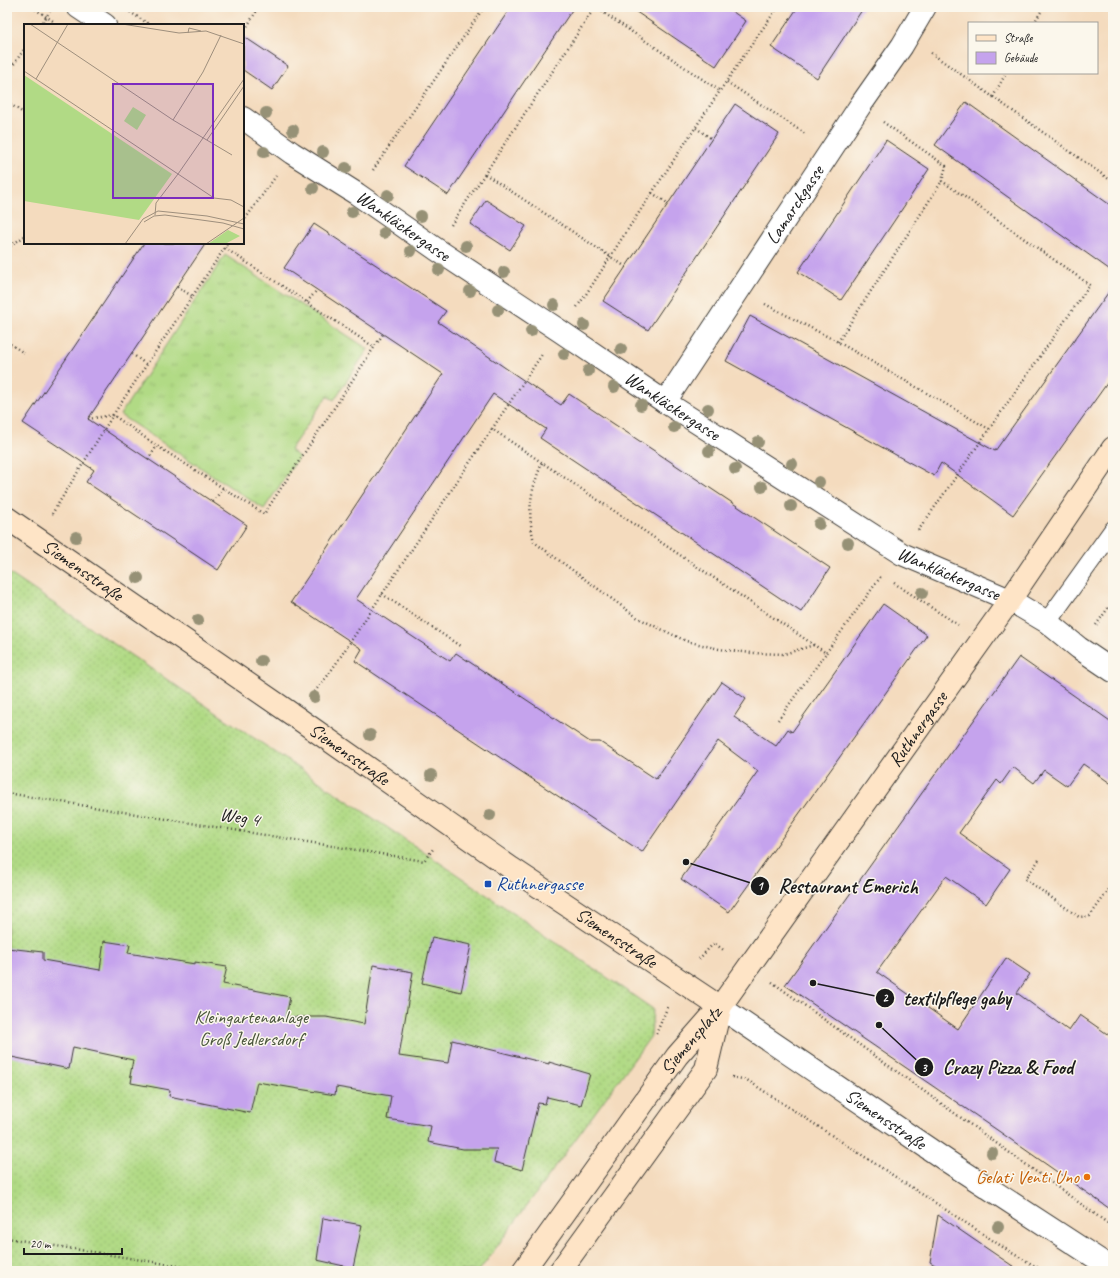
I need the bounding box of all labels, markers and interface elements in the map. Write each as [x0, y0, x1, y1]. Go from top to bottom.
legend [968, 22, 1098, 74]
inset map [24, 24, 244, 244]
text: Straße [1004, 30, 1033, 46]
text: Gebäude [1004, 50, 1038, 66]
street label: Lamarckgasse [760, 160, 830, 249]
street label: Wankläckergasse [351, 185, 456, 268]
street label: Wankläckergasse [620, 366, 726, 447]
street label: Siemensstraße [38, 534, 129, 607]
street label: Wankläckergasse [894, 541, 1005, 607]
street label: Ruthnergasse [883, 685, 954, 771]
street label: Siemensstraße [304, 718, 396, 792]
street label: Weg 4 [218, 802, 264, 832]
callout: Restaurant Emerich [750, 870, 926, 902]
place label: Ruthnergasse [496, 872, 585, 896]
text: Restaurant Emerich [778, 874, 919, 899]
text: 1 [757, 878, 764, 894]
marker: Ruthnergasse [483, 879, 493, 889]
street label: Siemensstraße [571, 902, 663, 975]
callout: textilpflege gaby [875, 982, 1019, 1014]
text: textilpflege gaby [903, 986, 1013, 1011]
text: 2 [882, 990, 889, 1006]
street label: Siemensplatz [655, 1000, 728, 1080]
park label: Kleingartenanlage Groß Jedlersdorf [194, 1005, 310, 1051]
callout: Crazy Pizza & Food [914, 1051, 1081, 1083]
text: Crazy Pizza & Food [943, 1055, 1077, 1080]
text: 3 [921, 1060, 928, 1076]
street label: Siemensstraße [840, 1083, 932, 1156]
place label: Gelati Venti Uno [976, 1165, 1080, 1189]
marker: Gelati Venti Uno [1082, 1172, 1092, 1182]
scale bar [24, 1230, 122, 1256]
text: 20 m [30, 1236, 52, 1252]

